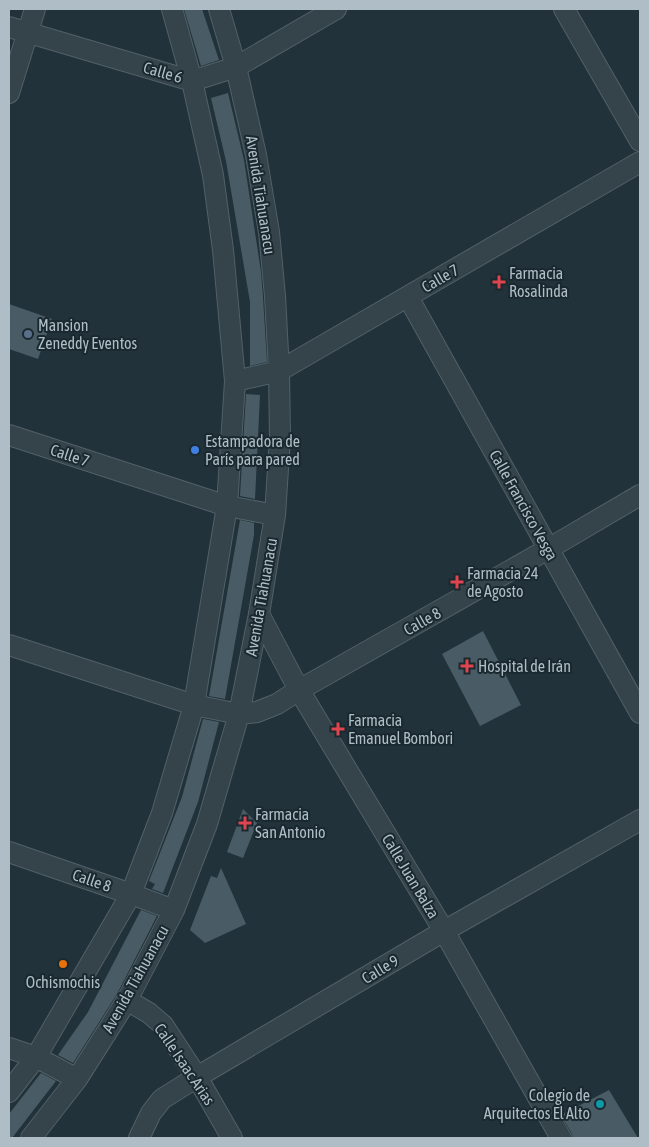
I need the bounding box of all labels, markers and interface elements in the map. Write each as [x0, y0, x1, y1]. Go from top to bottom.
street label: Calle 6 [141, 58, 185, 86]
street label: Avenida Tiahuanacu [243, 134, 279, 256]
street label: Calle 7 [418, 260, 462, 296]
place label: Farmacia Rosalinda [509, 264, 568, 300]
marker: Farmacia Rosalinda [493, 276, 505, 288]
place label: Mansion Zeneddy Eventos [38, 316, 138, 353]
marker: Mansion Zeneddy Eventos [22, 328, 34, 340]
place label: Estampadora de París para pared [205, 432, 300, 469]
street label: Calle 7 [48, 440, 92, 470]
marker: Estampadora de París para pared [189, 444, 201, 456]
street label: Calle Francisco Vesga [485, 447, 562, 564]
street label: Avenida Tiahuanacu [242, 536, 280, 658]
place label: Farmacia 24 de Agosto [467, 564, 539, 601]
marker: Farmacia 24 de Agosto [451, 576, 463, 588]
street label: Calle 8 [400, 603, 444, 639]
place label: Hospital de Irán [478, 657, 571, 676]
marker: Hospital de Irán [460, 659, 474, 673]
place label: Farmacia Emanuel Bombori [348, 711, 453, 747]
marker: Farmacia Emanuel Bombori [332, 723, 344, 735]
place label: Farmacia San Antonio [255, 805, 326, 841]
marker: Farmacia San Antonio [239, 817, 251, 829]
street label: Calle Juan Balza [379, 831, 443, 921]
street label: Calle 8 [70, 865, 114, 895]
street label: Avenida Tiahuanacu [98, 922, 172, 1036]
street label: Calle 9 [358, 951, 402, 987]
marker: Ochismochis [57, 958, 69, 970]
place label: Ochismochis [26, 973, 101, 991]
street label: Calle Isaac Arias [151, 1020, 219, 1108]
place label: Colegio de Arquitectos El Alto [484, 1086, 590, 1123]
marker: Colegio de Arquitectos El Alto [594, 1098, 606, 1110]

